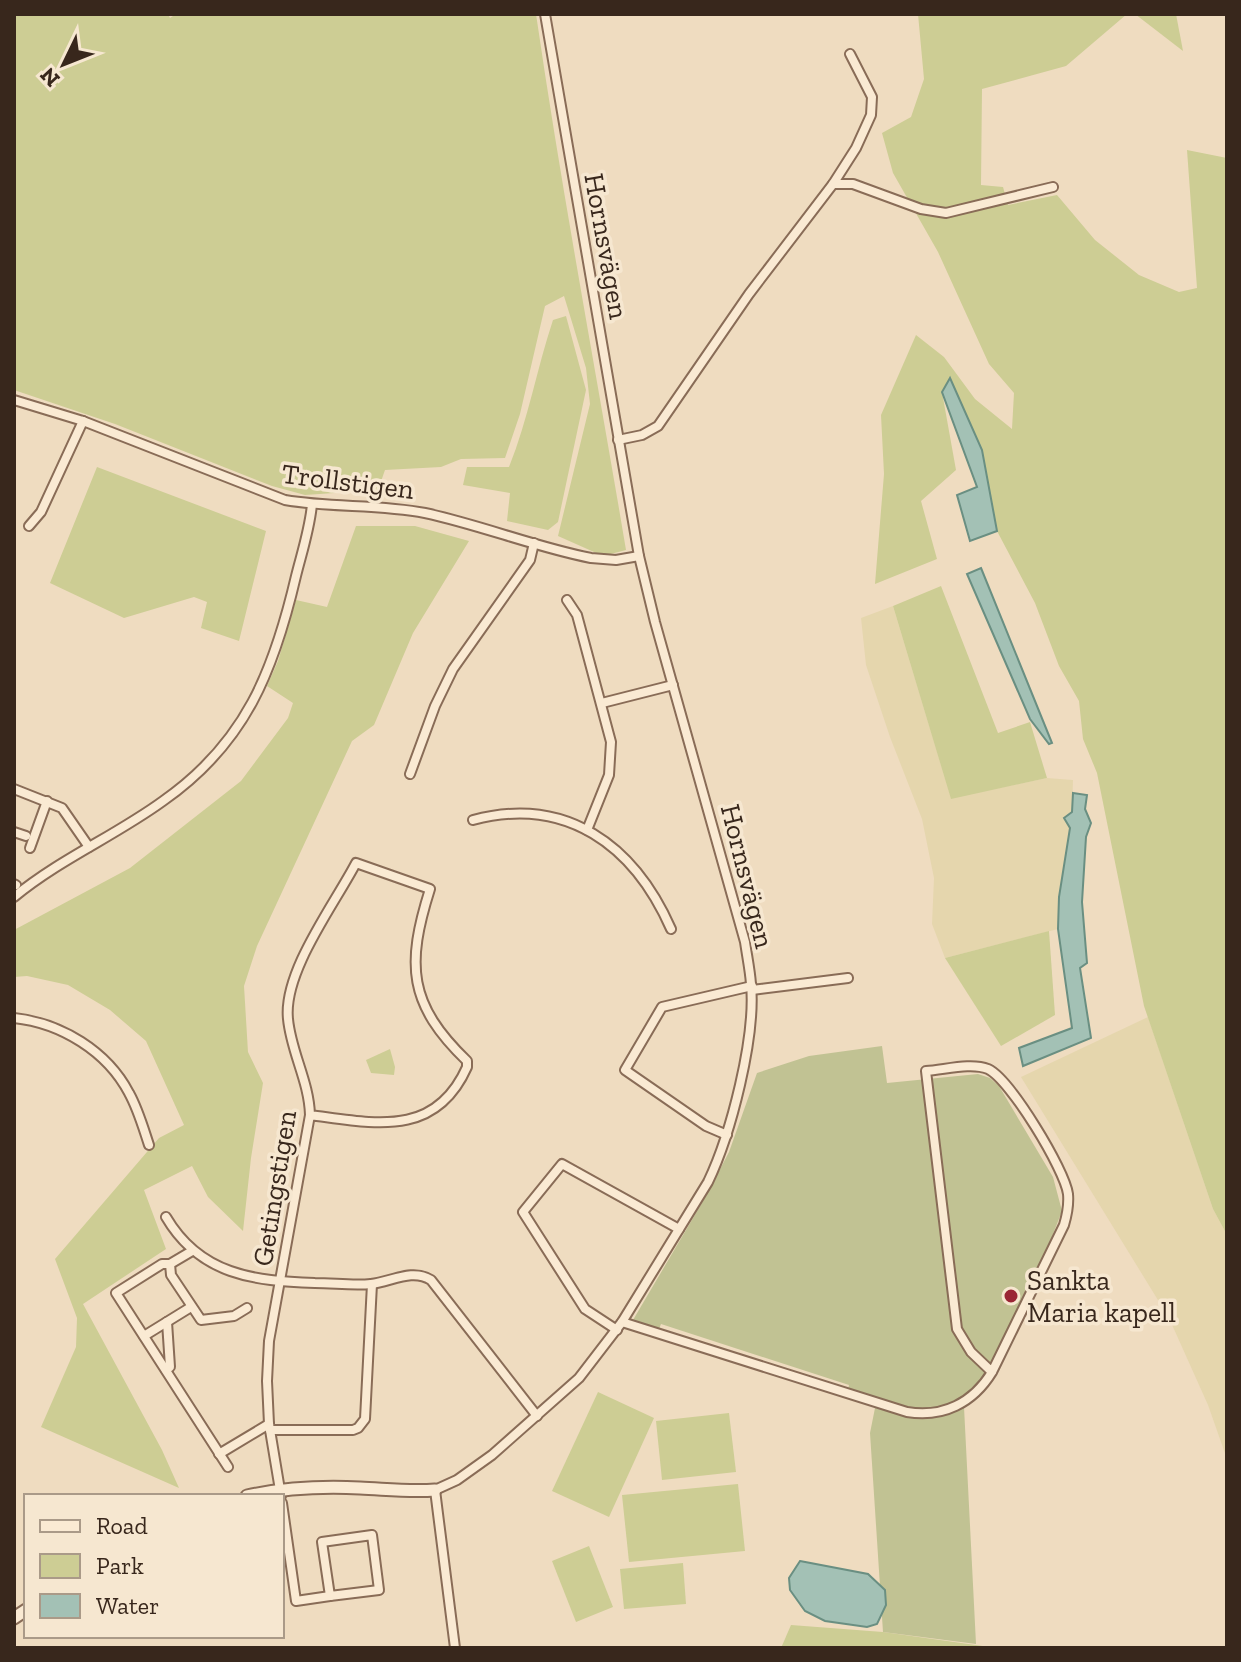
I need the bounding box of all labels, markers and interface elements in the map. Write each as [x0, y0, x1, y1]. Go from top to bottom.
north arrow [24, 24, 104, 104]
text: N [34, 62, 65, 93]
street label: Hornsvägen [577, 171, 636, 321]
street label: Trollstigen [280, 457, 416, 506]
street label: Hornsvägen [714, 801, 781, 952]
street label: Getingstigen [246, 1108, 303, 1268]
place label: Sankta Maria kapell [1027, 1264, 1176, 1329]
marker: Sankta Maria kapell [1002, 1287, 1020, 1305]
legend [24, 1494, 284, 1638]
text: Road [96, 1511, 148, 1540]
text: Park [96, 1551, 144, 1580]
text: Water [96, 1591, 159, 1620]

